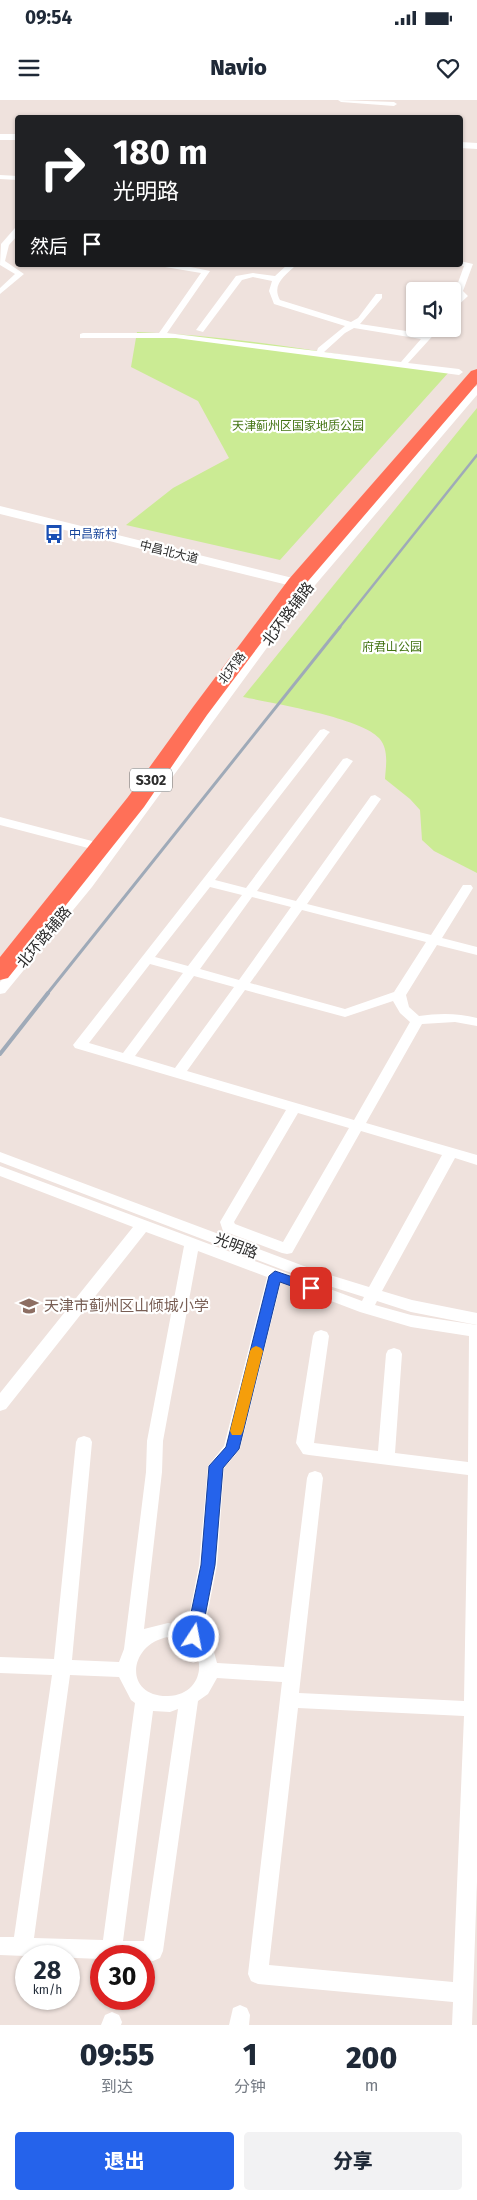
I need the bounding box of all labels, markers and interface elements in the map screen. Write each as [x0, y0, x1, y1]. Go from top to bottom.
text: 09:54 [25, 6, 72, 29]
icon: menu [15, 54, 43, 82]
text: Navio [210, 54, 267, 81]
icon: heart [434, 54, 462, 82]
text: 180 m [113, 131, 208, 173]
icon: right [30, 135, 95, 200]
text: 光明路 [113, 178, 179, 205]
icon: arrive [78, 230, 106, 258]
text: 然后 [30, 235, 68, 258]
map controls [406, 282, 461, 337]
button: sound [406, 282, 461, 337]
park label: 天津蓟州区国家地质公园 [232, 419, 364, 433]
bus stop icon: 中昌新村 [43, 523, 65, 545]
place label: 中昌新村 [69, 527, 118, 541]
street label: 中昌北大道 [138, 538, 200, 566]
street label: 北环路辅路 [258, 579, 318, 649]
park label: 府君山公园 [362, 640, 422, 654]
street label: 北环路 [216, 649, 248, 687]
road number: S302 [130, 768, 172, 792]
street label: 北环路辅路 [13, 902, 75, 972]
street label: 光明路 [212, 1230, 260, 1262]
pin [290, 1267, 332, 1309]
icon: arrive [297, 1274, 325, 1302]
school or university icon: 天津市蓟州区山倾城小学 [18, 1295, 40, 1317]
place label: 天津市蓟州区山倾城小学 [44, 1297, 209, 1315]
position arrow [167, 1610, 219, 1662]
speed limit sign: 30 [90, 1945, 155, 2010]
text: 28 [34, 1956, 61, 1986]
text: km/h [33, 1983, 62, 1997]
text: 09:55 [80, 2037, 154, 2073]
text: 1 [243, 2037, 257, 2073]
text: 200 [346, 2040, 397, 2076]
text: m [365, 2076, 378, 2095]
text: 到达 [101, 2077, 133, 2096]
text: 分钟 [234, 2077, 266, 2096]
button: 退出 [15, 2132, 234, 2190]
button: 分享 [244, 2132, 462, 2190]

